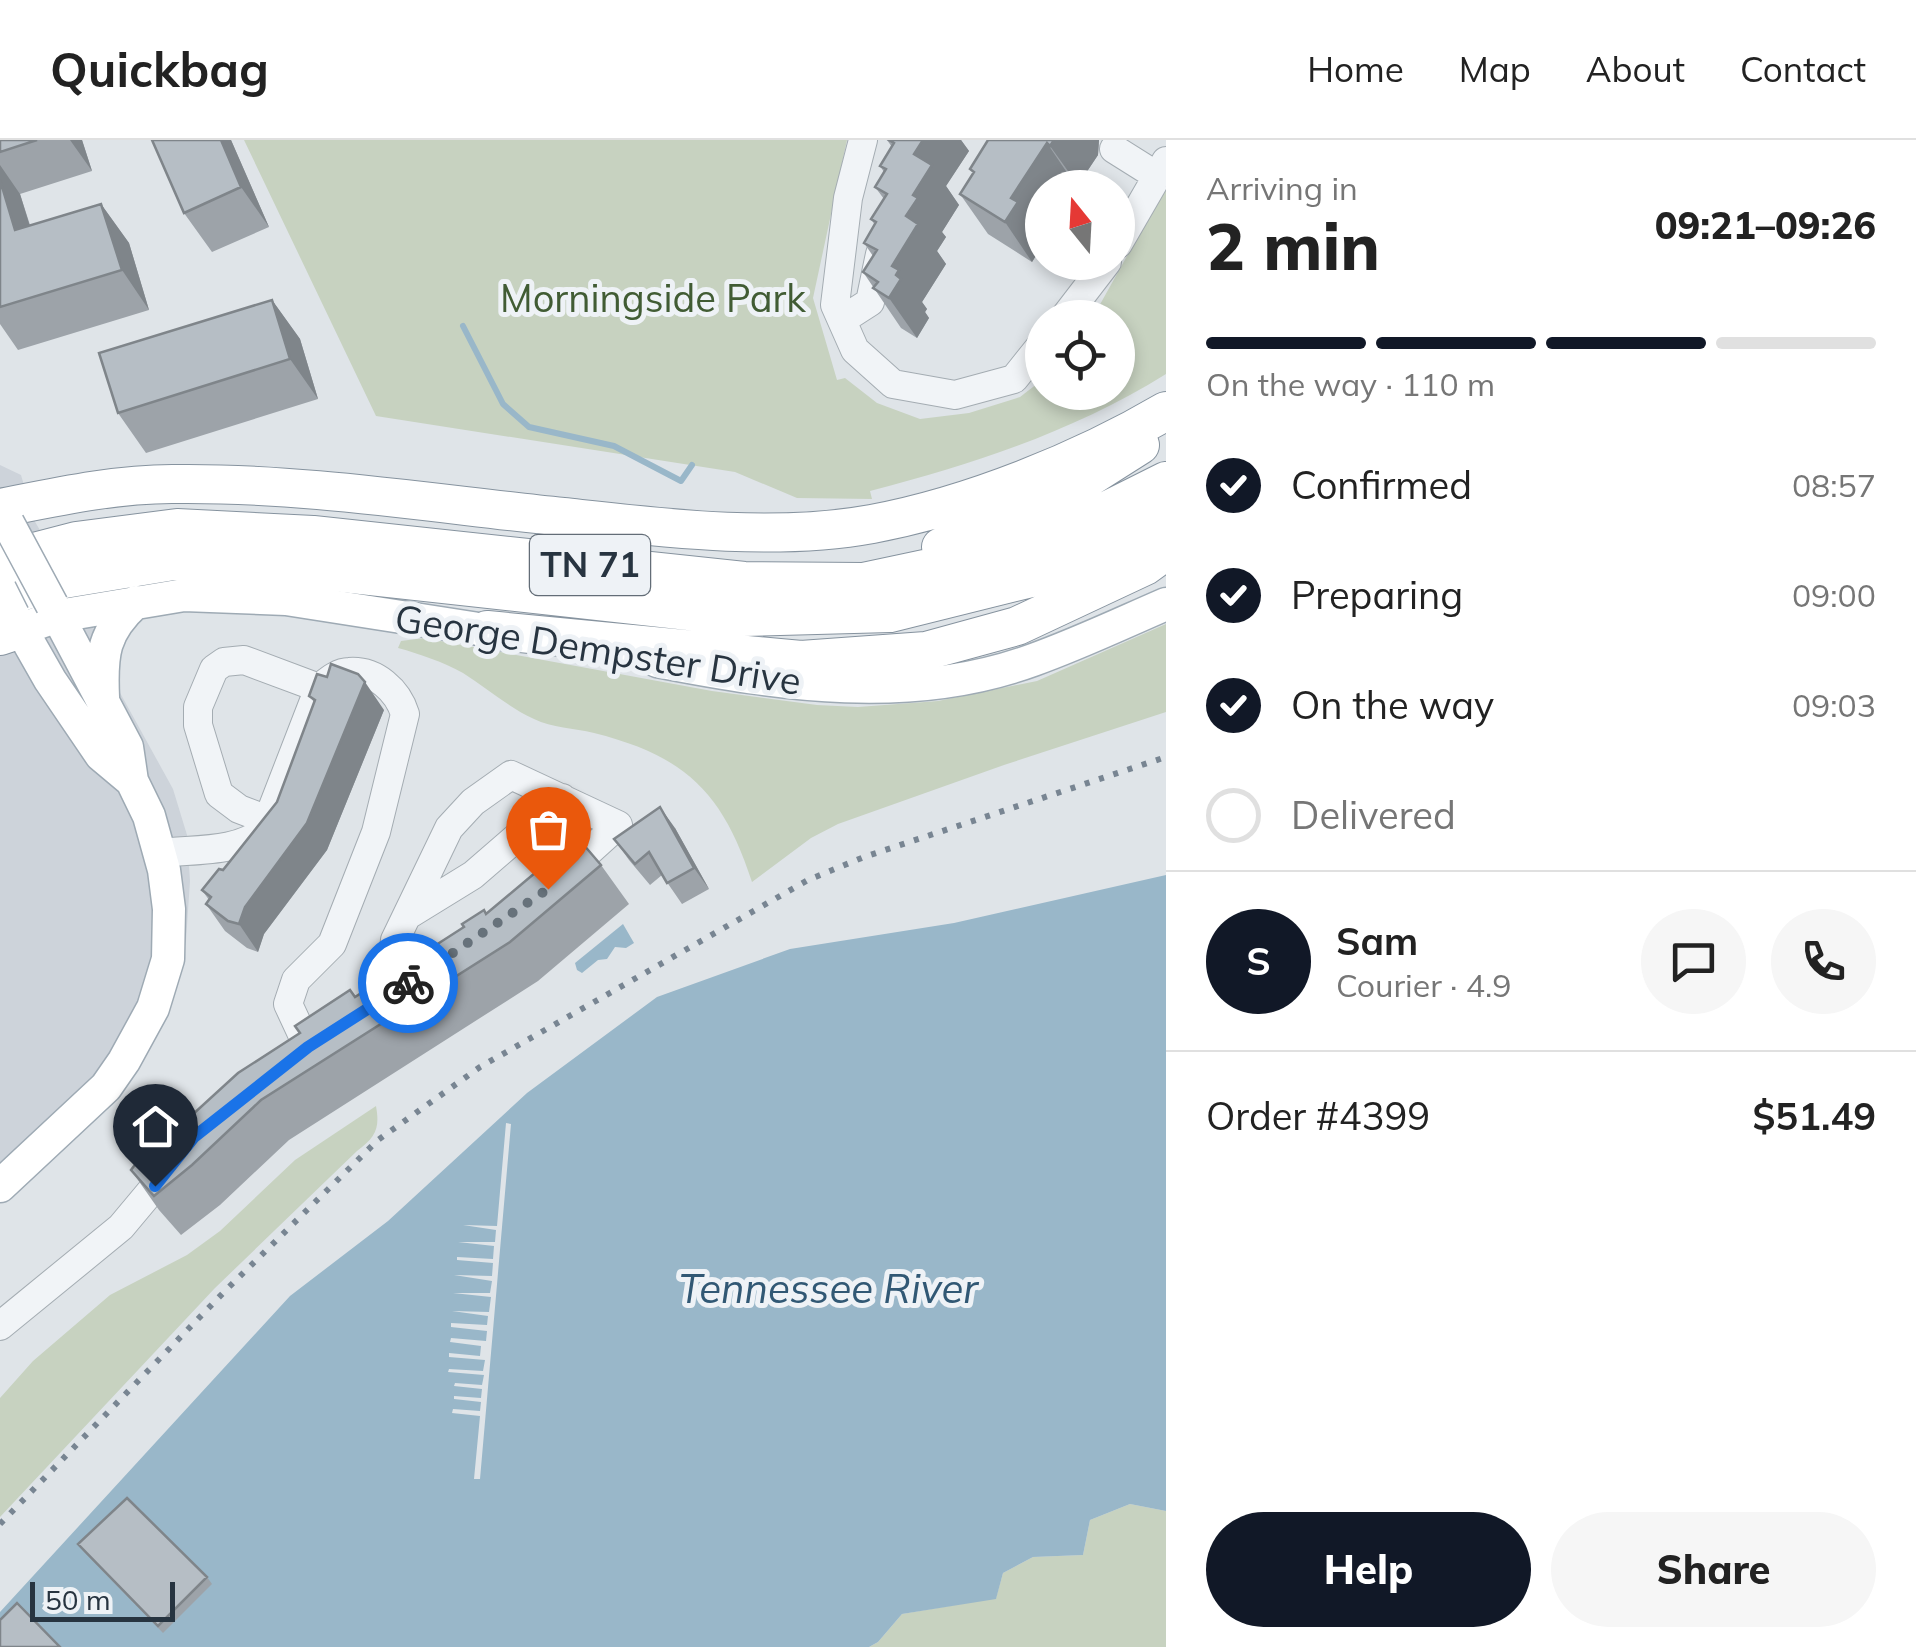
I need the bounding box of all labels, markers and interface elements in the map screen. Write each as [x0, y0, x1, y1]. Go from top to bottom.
text: Quickbag [50, 39, 269, 99]
text: Home [1307, 47, 1404, 91]
text: Map [1459, 47, 1531, 91]
text: About [1586, 47, 1685, 91]
text: Contact [1740, 47, 1866, 91]
text: Arriving in [1206, 168, 1358, 208]
north arrow [1025, 170, 1135, 280]
map controls [1025, 170, 1135, 410]
text: 09:21–09:26 [1655, 201, 1876, 249]
text: 2 min [1206, 205, 1380, 286]
park label: Morningside Park [500, 274, 806, 322]
button: locate [1025, 300, 1135, 410]
text: On the way · 110 m [1206, 364, 1495, 404]
icon: check [1206, 458, 1261, 513]
text: Confirmed [1291, 461, 1472, 509]
text: 08:57 [1792, 465, 1876, 505]
road number: TN 71 [530, 535, 650, 595]
icon: check [1206, 568, 1261, 623]
text: Preparing [1291, 571, 1463, 619]
text: 09:00 [1792, 575, 1876, 615]
street label: George Dempster Drive [392, 593, 805, 705]
icon: check [1206, 678, 1261, 733]
text: On the way [1291, 681, 1494, 729]
text: 09:03 [1792, 685, 1876, 725]
pin [506, 787, 591, 890]
text: Delivered [1291, 791, 1456, 839]
icon: bag [521, 802, 576, 857]
button: chat [1641, 909, 1746, 1014]
button: phone [1771, 909, 1876, 1014]
text: Sam [1336, 917, 1418, 965]
courier [358, 933, 458, 1033]
text: S [1246, 937, 1271, 985]
icon: bike [381, 956, 436, 1011]
text: Courier · 4.9 [1336, 965, 1512, 1005]
pin [113, 1084, 198, 1187]
text: Order #4399 [1206, 1092, 1430, 1140]
text: $51.49 [1753, 1092, 1876, 1140]
icon: home [128, 1099, 183, 1154]
water label: Tennessee River [678, 1263, 979, 1313]
button: Help [1206, 1512, 1531, 1627]
button: Share [1551, 1512, 1876, 1627]
scale bar [30, 1577, 175, 1622]
text: 50 m [45, 1582, 111, 1617]

